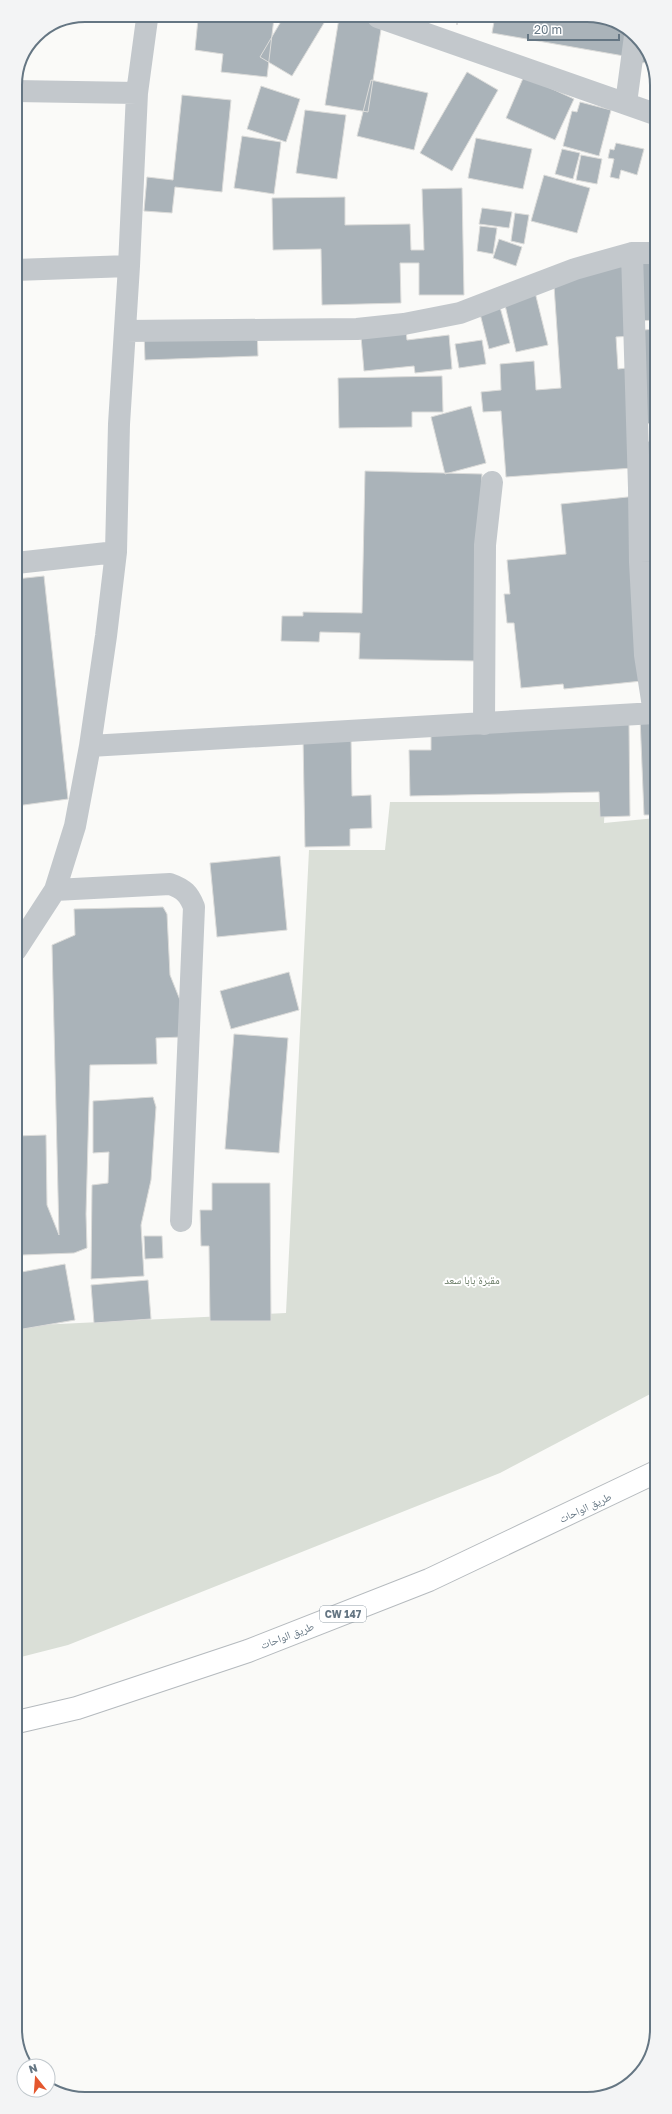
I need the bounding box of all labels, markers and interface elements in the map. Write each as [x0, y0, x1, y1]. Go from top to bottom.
scale bar [528, 16, 619, 42]
text: 20 m [534, 22, 562, 37]
park label: مقبرة بابا سعد [444, 1273, 500, 1286]
street label: طريق الواحات [557, 1489, 614, 1526]
road number: CW 147 [320, 1606, 366, 1622]
street label: طريق الواحات [258, 1619, 316, 1652]
north arrow [16, 2058, 56, 2098]
text: N [27, 2061, 39, 2075]

